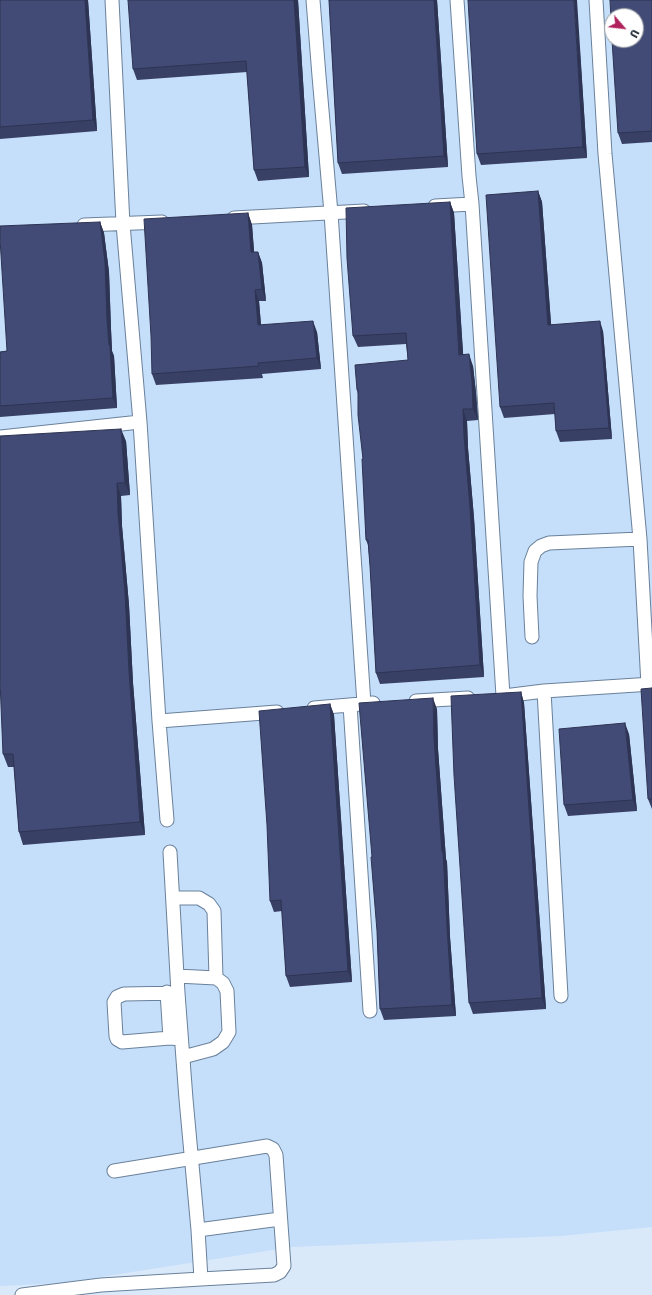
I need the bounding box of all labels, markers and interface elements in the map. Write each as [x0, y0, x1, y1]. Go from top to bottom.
north arrow [604, 8, 644, 48]
text: U [627, 27, 642, 40]

